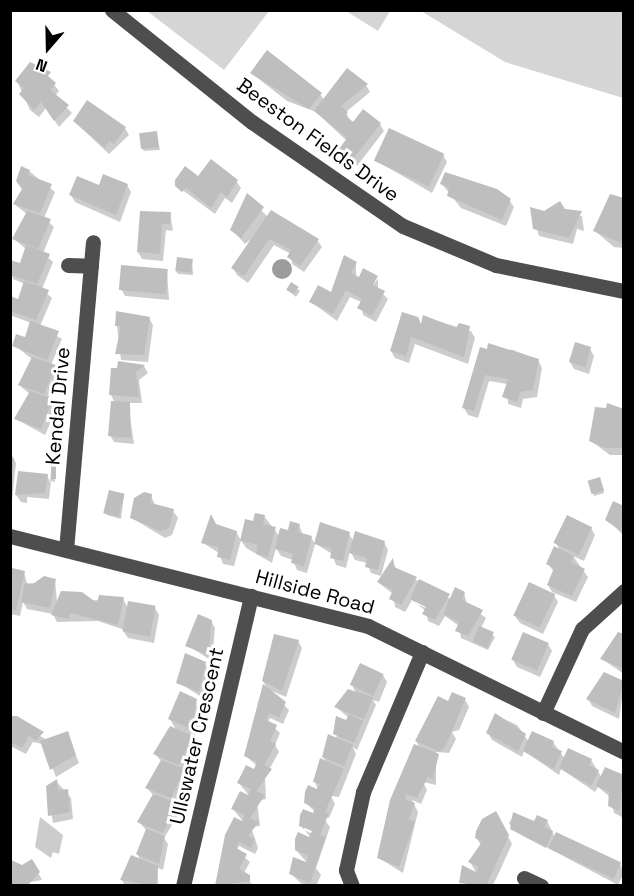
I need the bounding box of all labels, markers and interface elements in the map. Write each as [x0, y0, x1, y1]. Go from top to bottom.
north arrow [18, 18, 78, 78]
text: N [33, 54, 50, 77]
street label: Beeston Fields Drive [232, 73, 404, 207]
street label: Kendal Drive [41, 346, 75, 466]
street label: Hillside Road [253, 565, 377, 619]
street label: Ullswater Crescent [165, 645, 229, 827]

